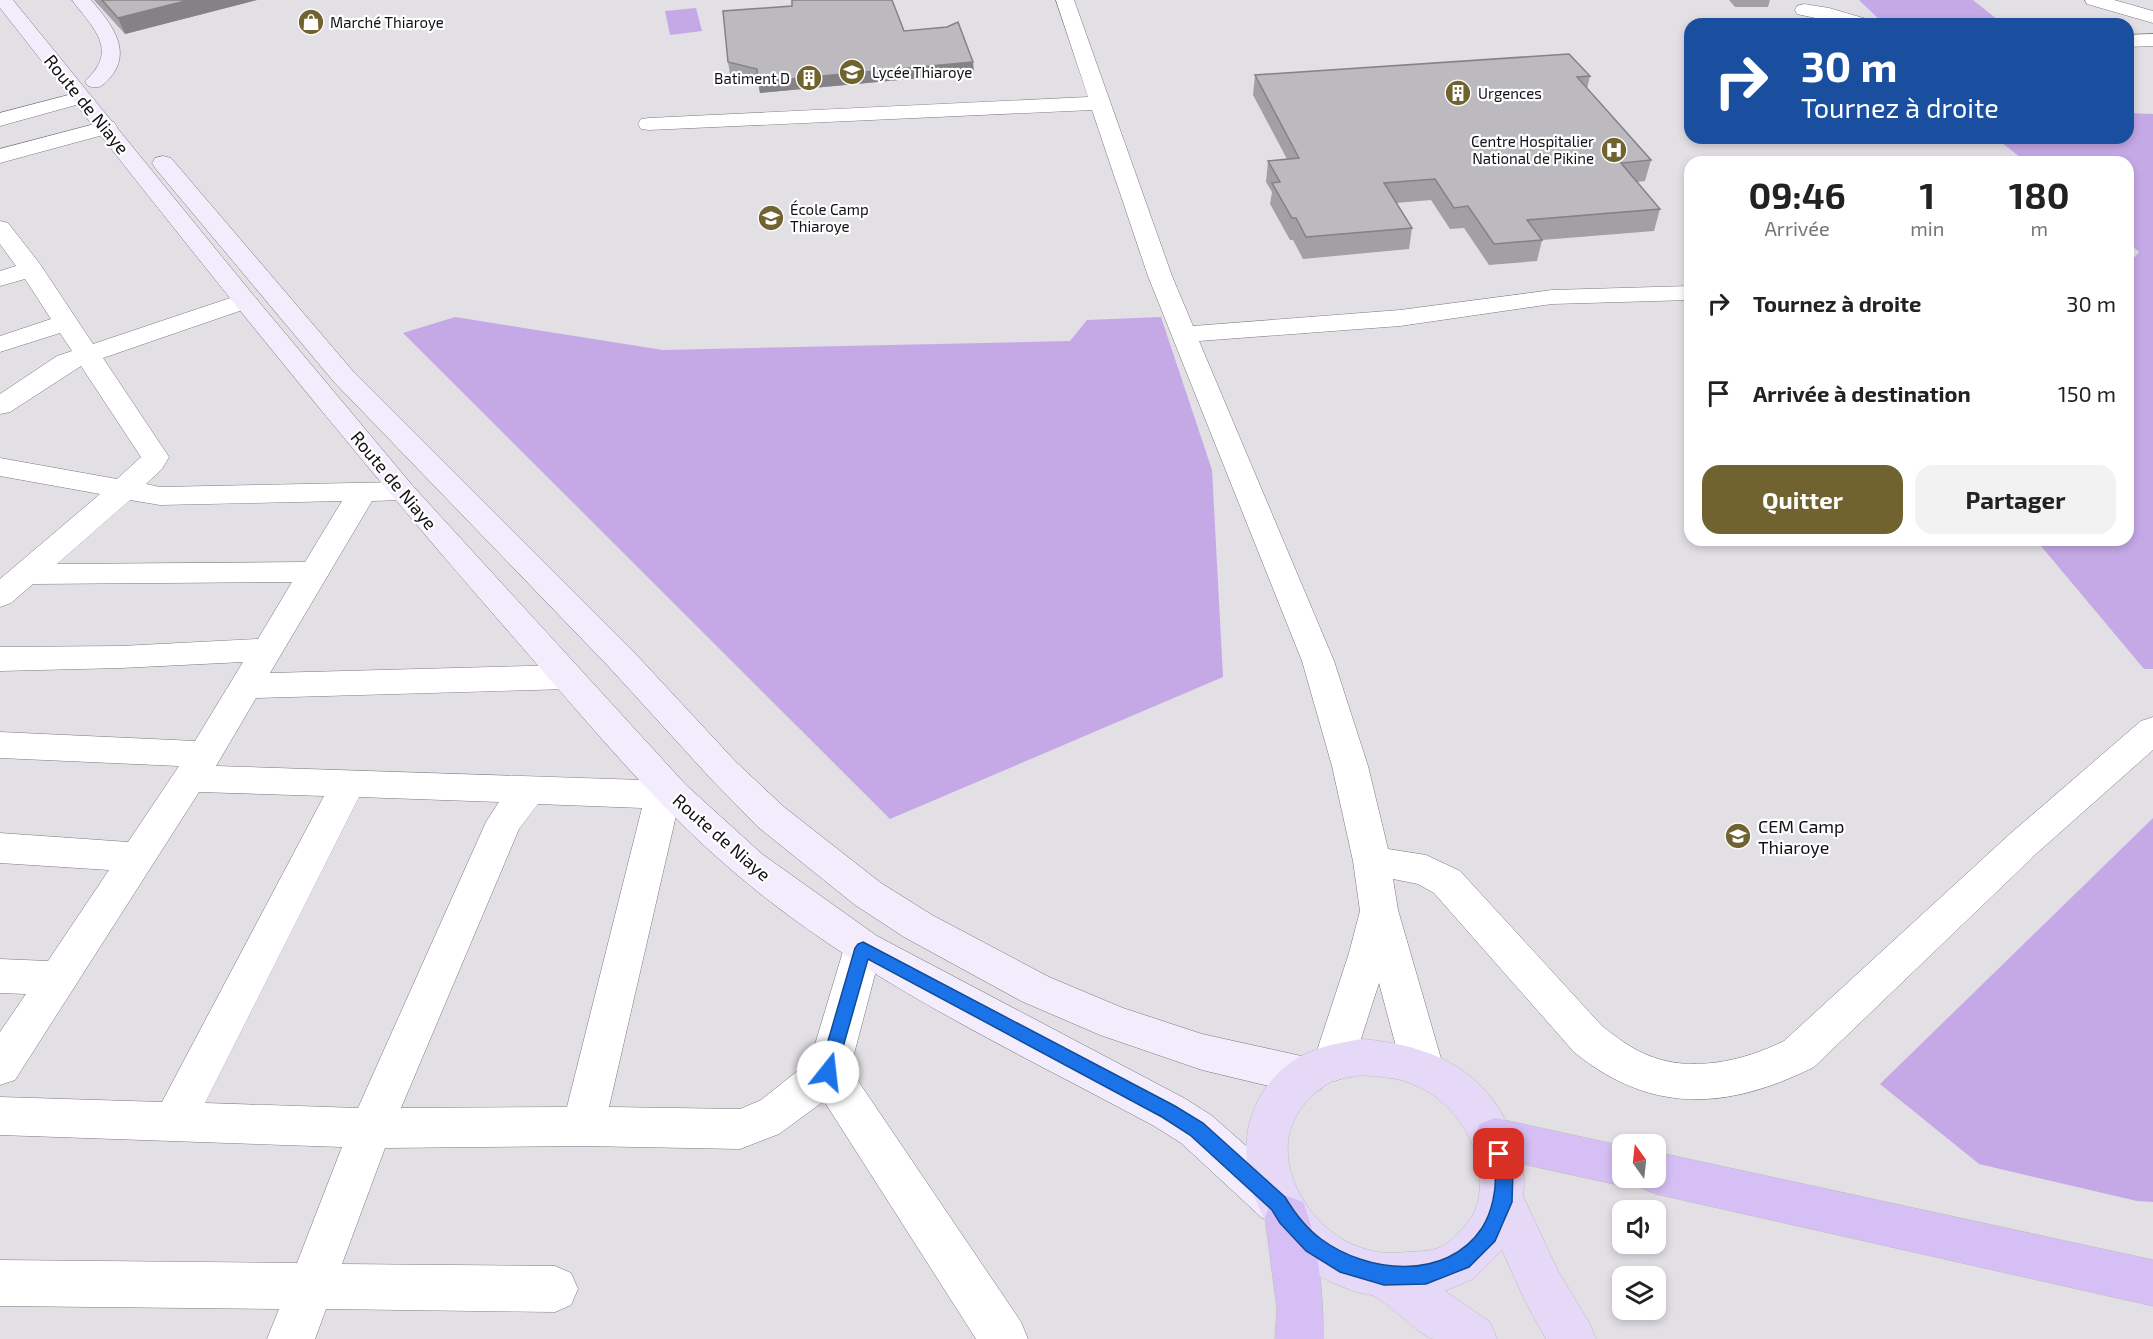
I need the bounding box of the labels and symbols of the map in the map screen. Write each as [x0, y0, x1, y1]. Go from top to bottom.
shop icon: Marché Thiaroye [296, 7, 326, 37]
place label: Marché Thiaroye [330, 13, 444, 31]
street label: Route de Niaye [40, 50, 134, 158]
school or university icon: Lycée Thiaroye [837, 57, 867, 87]
building icon: Batiment D [794, 63, 824, 93]
place label: Lycée Thiaroye [872, 63, 972, 81]
place label: Batiment D [714, 69, 790, 87]
building icon: Urgences [1443, 78, 1473, 108]
place label: Urgences [1478, 84, 1542, 102]
place label: Centre Hospitalier National de Pikine [1471, 132, 1594, 167]
hospital icon: Centre Hospitalier National de Pikine [1599, 135, 1629, 165]
place label: École Camp Thiaroye [790, 200, 869, 235]
school or university icon: École Camp Thiaroye [756, 203, 786, 233]
street label: Route de Niaye [346, 426, 442, 534]
street label: Route de Niaye [669, 789, 775, 885]
place label: CEM Camp Thiaroye [1758, 815, 1845, 858]
school or university icon: CEM Camp Thiaroye [1723, 821, 1753, 851]
position arrow [796, 1040, 860, 1104]
pin [1473, 1128, 1524, 1179]
north arrow [1612, 1134, 1666, 1188]

